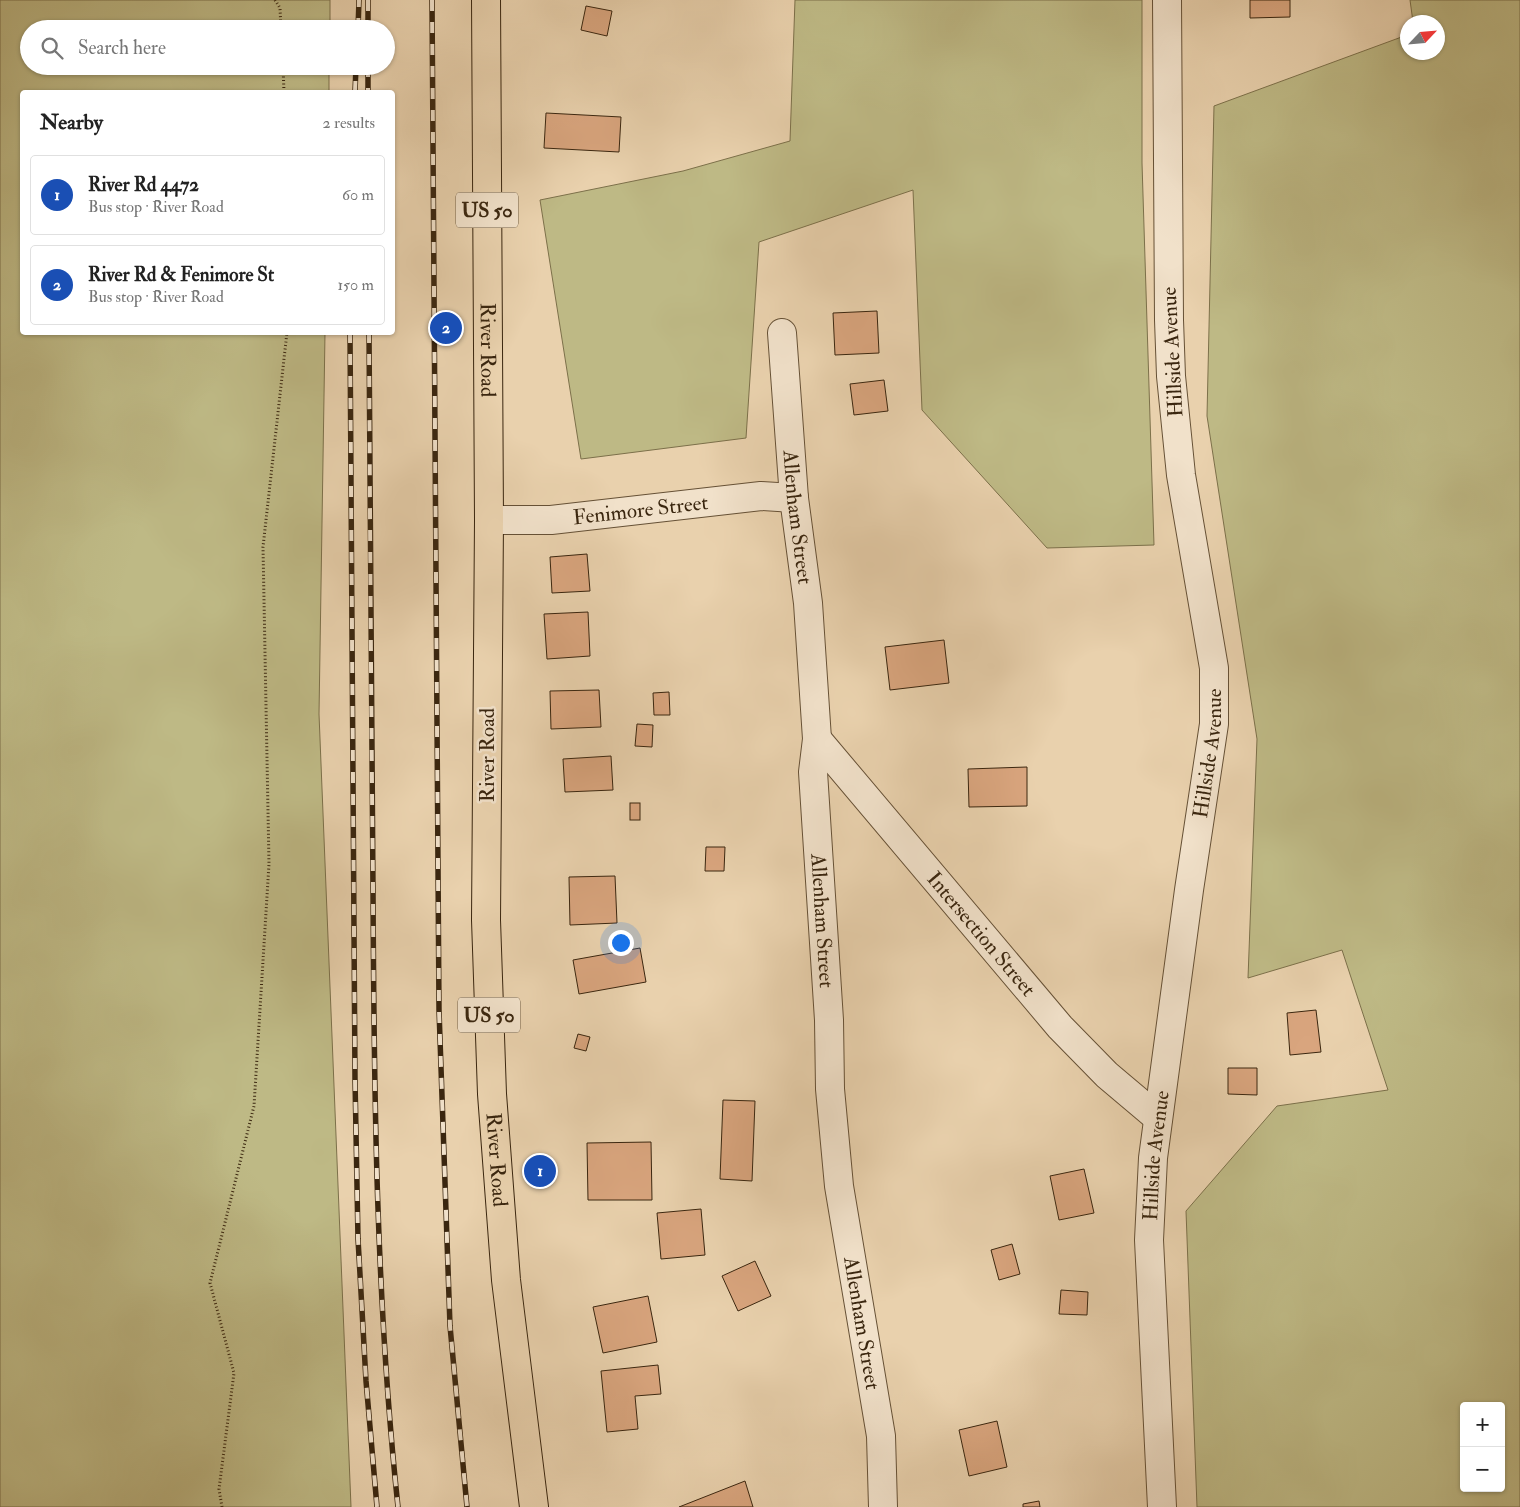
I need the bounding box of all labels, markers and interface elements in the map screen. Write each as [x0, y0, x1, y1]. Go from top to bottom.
north arrow [1400, 15, 1445, 60]
search box [20, 20, 395, 75]
icon: search [38, 34, 66, 62]
text: Search here [78, 36, 166, 60]
text: Nearby [40, 109, 103, 136]
text: 2 results [322, 113, 375, 133]
text: River Rd 4472 [88, 173, 199, 197]
text: 1 [54, 185, 60, 205]
text: 60 m [342, 185, 374, 205]
road number: US 50 [456, 192, 518, 228]
text: Bus stop · River Road [88, 197, 224, 217]
text: River Rd & Fenimore St [88, 263, 274, 287]
text: 2 [53, 275, 61, 295]
text: 150 m [337, 275, 374, 295]
street label: Hillside Avenue [1156, 286, 1189, 418]
text: Bus stop · River Road [88, 287, 224, 307]
street label: River Road [474, 303, 501, 398]
pin: 2 [430, 309, 462, 347]
street label: Allenham Street [776, 448, 818, 586]
street label: Fenimore Street [571, 489, 710, 531]
street label: Hillside Avenue [1187, 688, 1228, 820]
street label: River Road [474, 707, 501, 802]
street label: Allenham Street [804, 852, 840, 989]
street label: Intersection Street [921, 866, 1042, 1002]
your location [608, 930, 634, 956]
road number: US 50 [458, 998, 520, 1032]
street label: Hillside Avenue [1137, 1089, 1176, 1221]
street label: River Road [479, 1112, 513, 1208]
pin: 1 [524, 1152, 556, 1190]
street label: Allenham Street [837, 1254, 886, 1392]
map controls [1460, 1402, 1505, 1492]
button: + [1460, 1402, 1505, 1447]
button: − [1460, 1447, 1505, 1492]

